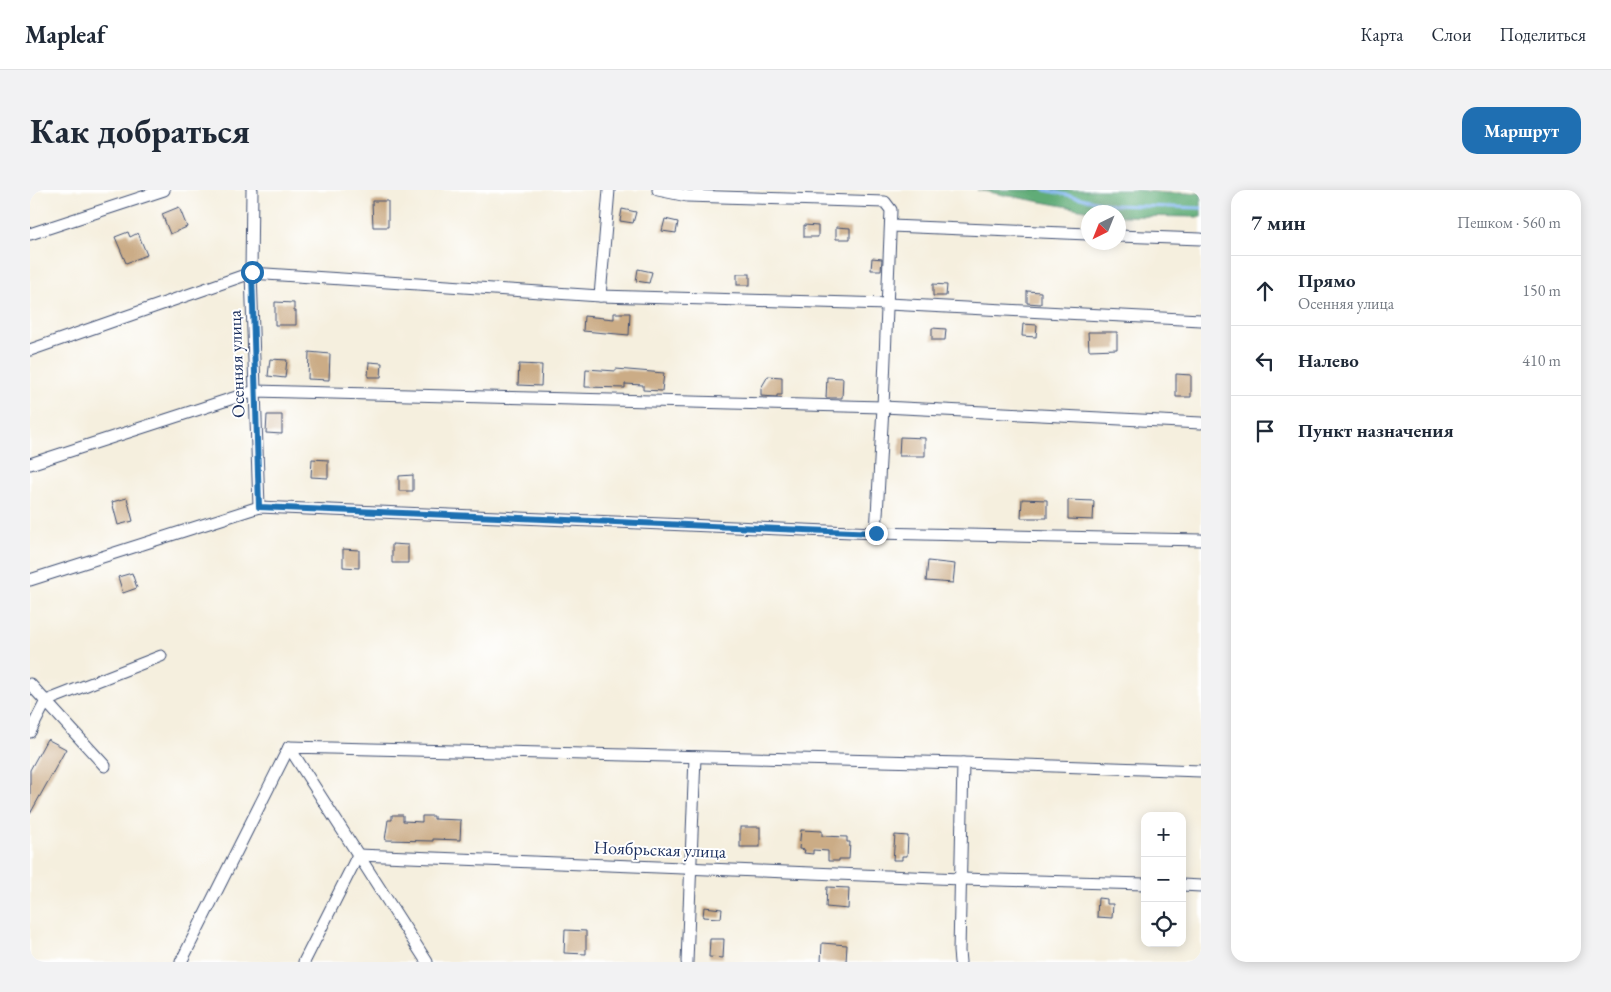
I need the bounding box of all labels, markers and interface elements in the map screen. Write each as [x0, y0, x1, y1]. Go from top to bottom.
text: Mapleaf [25, 19, 106, 50]
text: Карта [1361, 23, 1404, 46]
text: Слои [1432, 23, 1471, 46]
text: Поделиться [1499, 23, 1586, 46]
button: Маршрут [1462, 107, 1581, 154]
text: Как добраться [30, 108, 250, 153]
north arrow [1081, 205, 1126, 250]
text: 7 мин [1251, 209, 1306, 236]
text: Пешком · 560 m [1457, 212, 1561, 233]
route start [241, 261, 264, 284]
text: Прямо [1298, 268, 1356, 293]
icon: ahead [1251, 277, 1279, 305]
text: 150 m [1522, 280, 1561, 301]
text: Осенняя улица [1298, 293, 1394, 314]
street label: Осенняя улица [223, 309, 249, 418]
icon: left [1251, 347, 1279, 375]
text: Налево [1298, 348, 1359, 373]
text: 410 m [1522, 350, 1561, 371]
icon: arrive [1251, 417, 1279, 445]
text: Пункт назначения [1298, 418, 1454, 443]
route end [865, 522, 888, 545]
map controls [1141, 812, 1186, 947]
button: + [1141, 812, 1186, 857]
street label: Ноябрьская улица [593, 835, 727, 863]
button: − [1141, 857, 1186, 902]
button: locate [1141, 902, 1186, 947]

